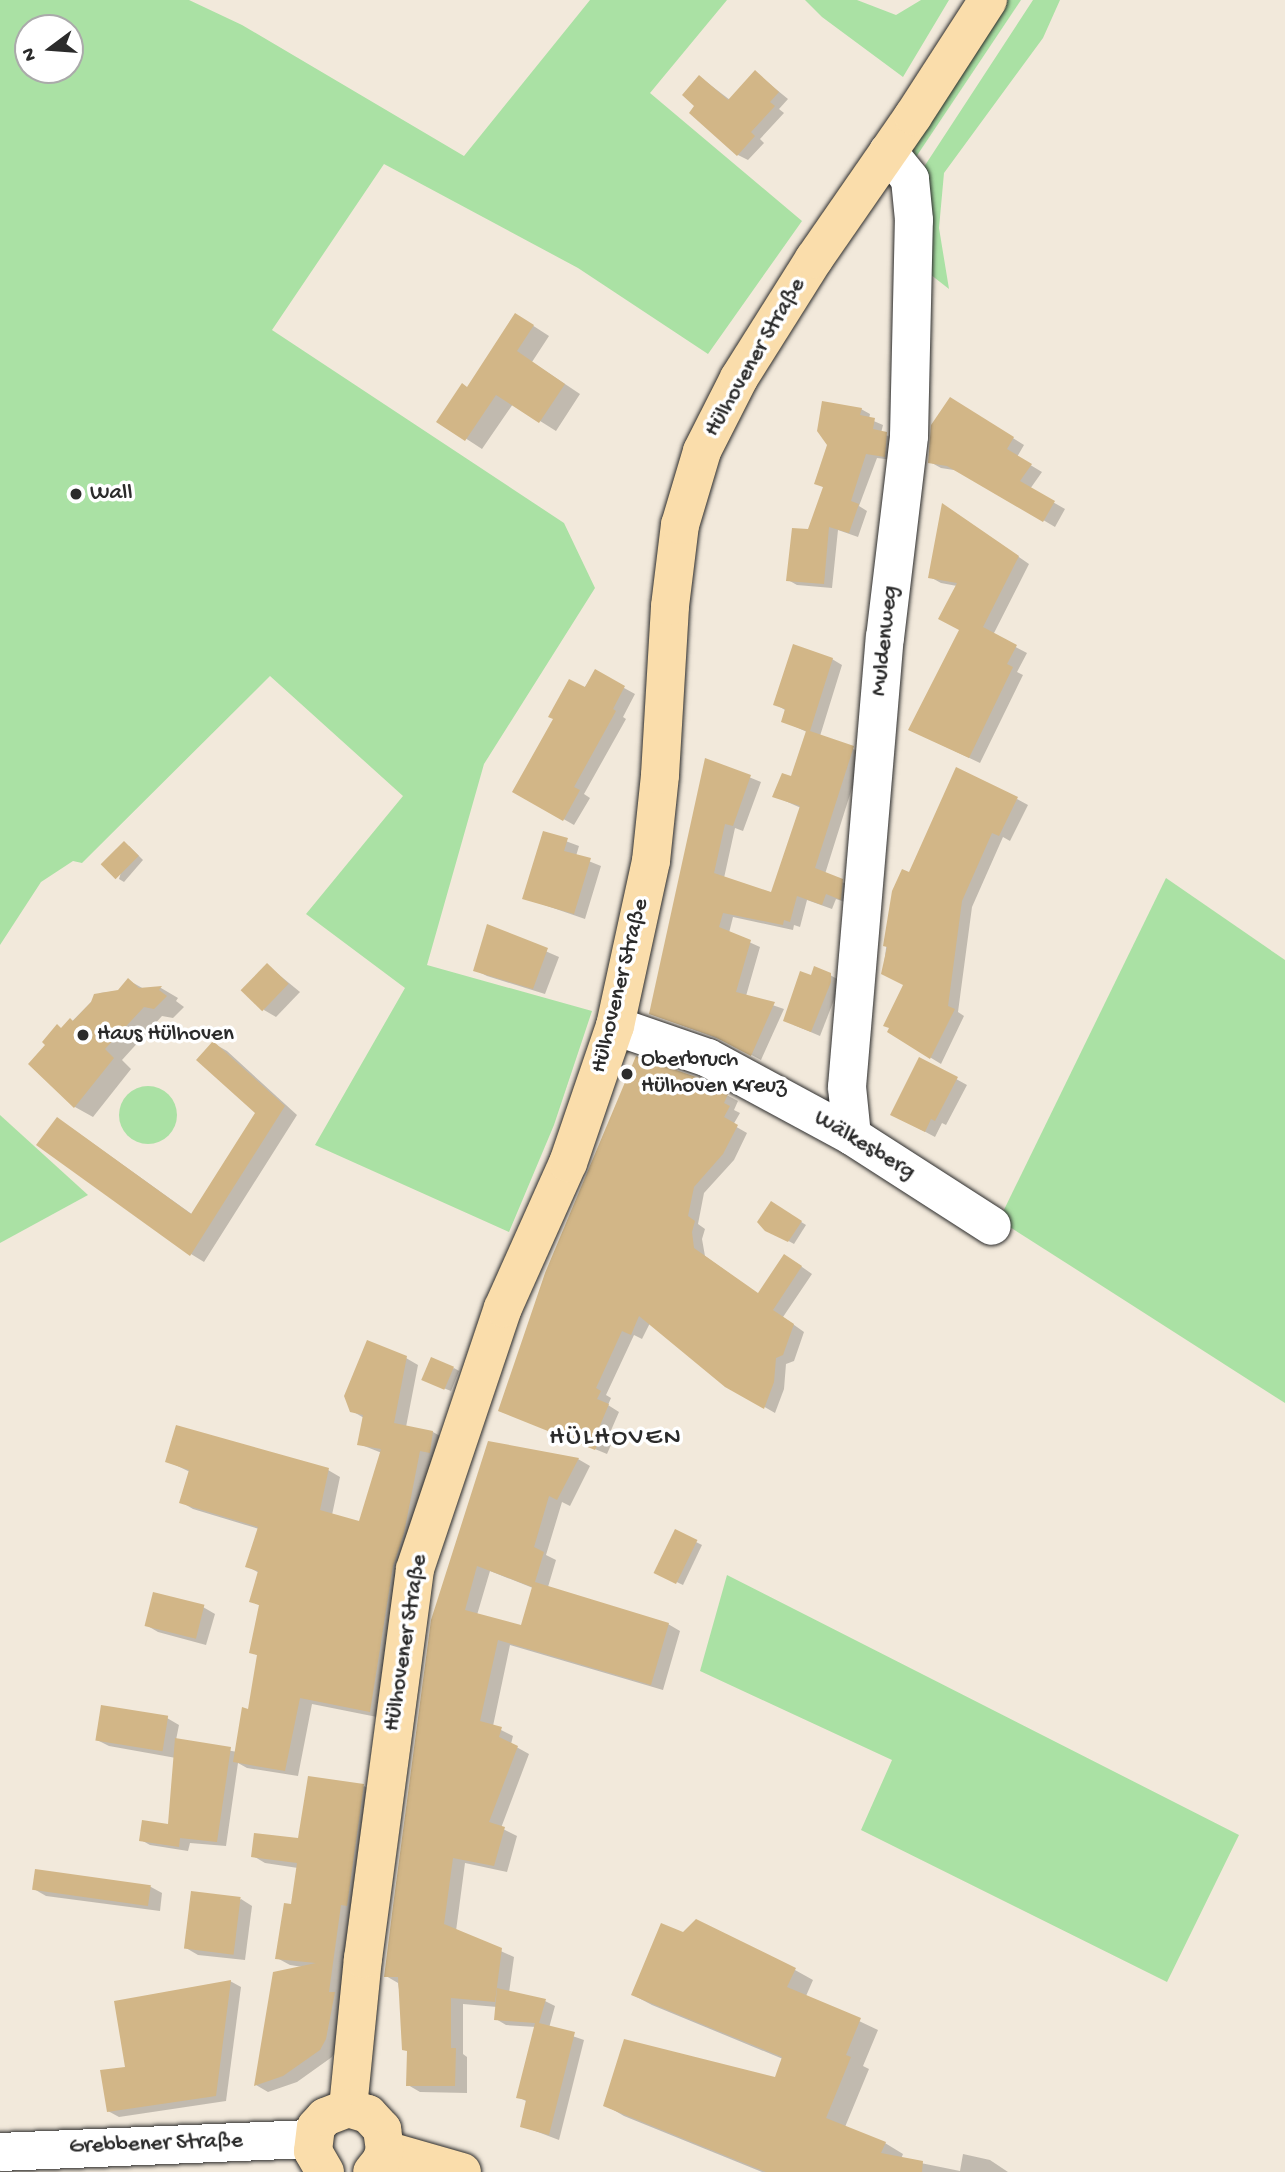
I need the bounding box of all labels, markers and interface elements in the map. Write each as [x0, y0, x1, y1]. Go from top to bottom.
north arrow [14, 14, 84, 84]
text: N [17, 45, 43, 64]
street label: Hülhovener Straße [699, 274, 813, 442]
place label: Wall [90, 480, 132, 508]
marker: Wall [68, 486, 84, 502]
street label: Muldenweg [866, 584, 906, 698]
street label: Hülhovener Straße [586, 896, 656, 1076]
place label: Haus Hülhoven [97, 1021, 234, 1049]
marker: Haus Hülhoven [75, 1027, 91, 1043]
place label: Oberbruch Hülhoven Kreuz [641, 1047, 786, 1101]
marker: Oberbruch Hülhoven Kreuz [619, 1066, 635, 1082]
street label: Wälkesberg [808, 1105, 920, 1187]
district label: HÜLHOVEN [550, 1423, 682, 1455]
street label: Hülhovener Straße [379, 1553, 435, 1733]
street label: Grebbener Straße [69, 2128, 243, 2162]

